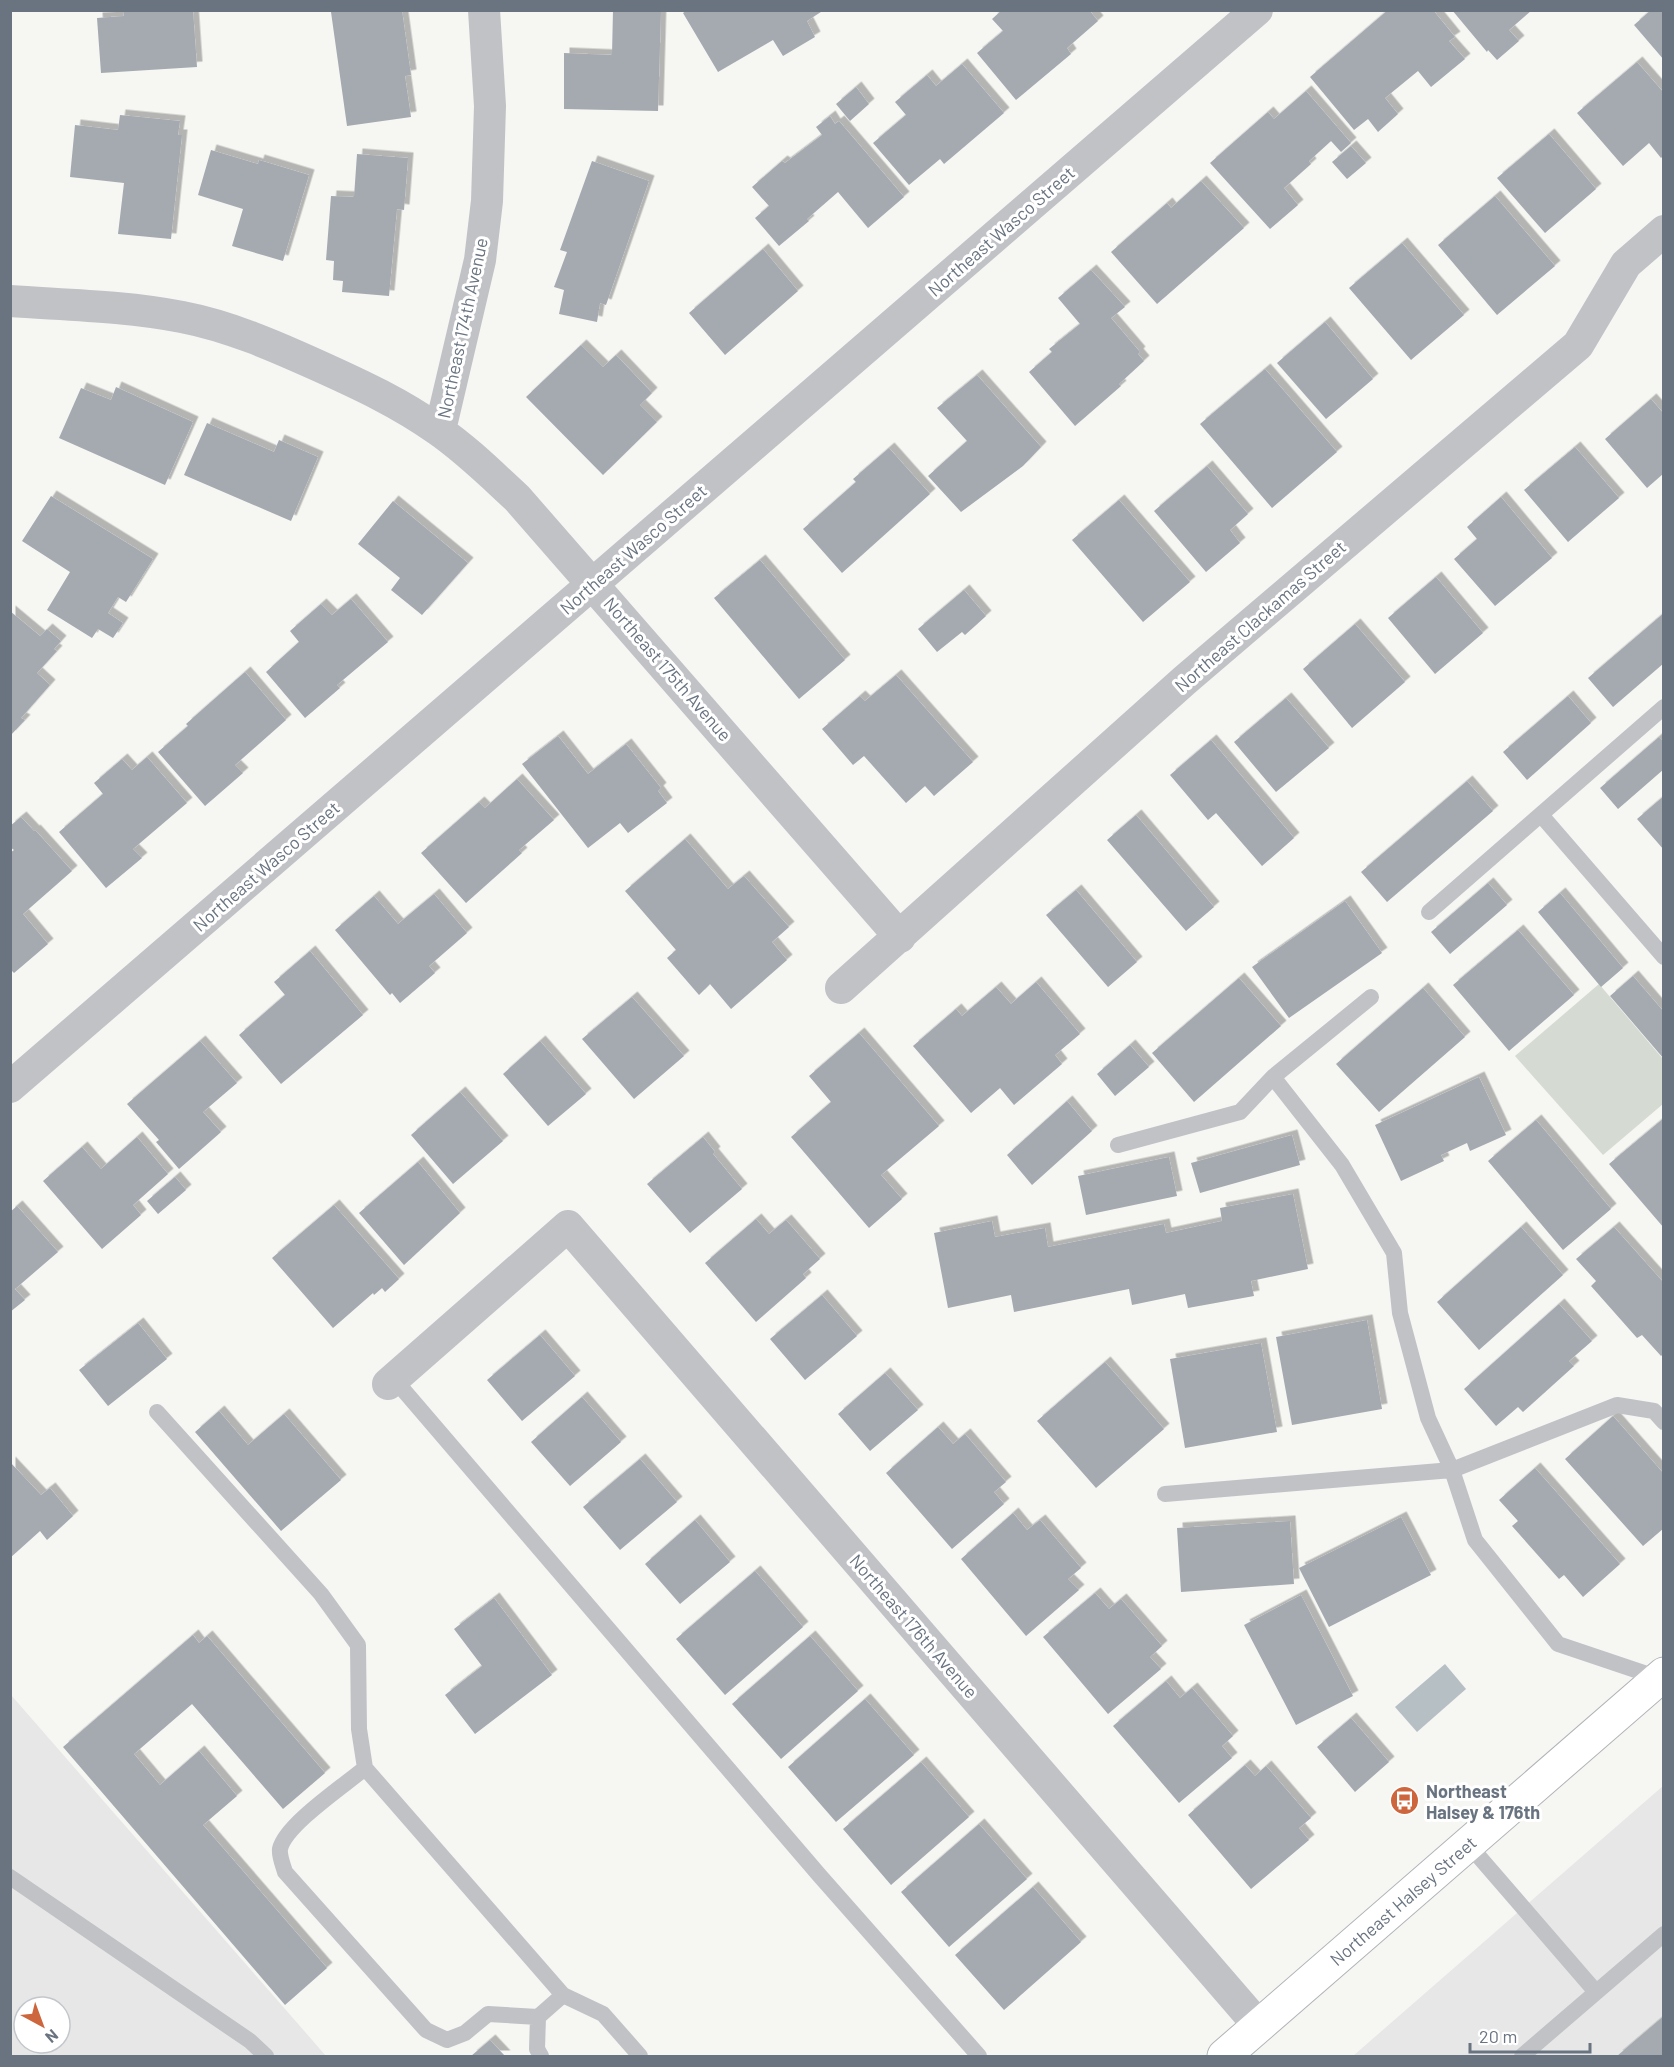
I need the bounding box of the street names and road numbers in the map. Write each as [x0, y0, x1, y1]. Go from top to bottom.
street label: Northeast Wasco Street [923, 161, 1079, 301]
street label: Northeast 174th Avenue [432, 236, 492, 420]
street label: Northeast Wasco Street [555, 479, 711, 619]
street label: Northeast Clackamas Street [1170, 536, 1350, 696]
street label: Northeast 175th Avenue [599, 593, 737, 745]
street label: Northeast Wasco Street [188, 796, 344, 936]
street label: Northeast 176th Avenue [845, 1550, 983, 1702]
street label: Northeast Halsey Street [1325, 1831, 1481, 1970]

